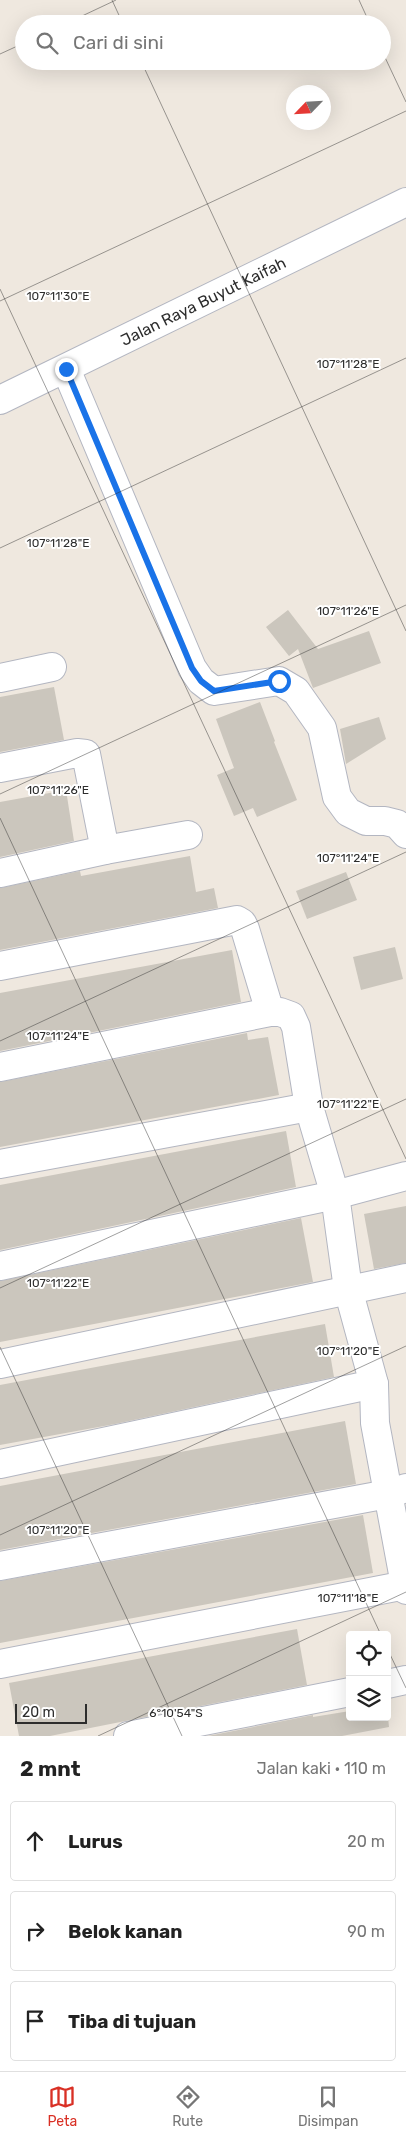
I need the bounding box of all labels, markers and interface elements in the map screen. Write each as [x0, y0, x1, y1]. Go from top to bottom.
search box [15, 15, 391, 70]
icon: search [33, 29, 61, 57]
text: Cari di sini [73, 31, 164, 54]
north arrow [286, 85, 331, 130]
street label: Jalan Raya Buyut Kaifah [118, 253, 289, 350]
text: 107°11'30"E [26, 289, 90, 303]
text: 107°11'28"E [317, 357, 379, 371]
route end [55, 358, 78, 381]
text: 107°11'28"E [27, 536, 89, 550]
text: 107°11'26"E [317, 604, 379, 618]
route start [268, 670, 291, 693]
text: 107°11'26"E [27, 783, 89, 797]
text: 107°11'24"E [317, 851, 379, 865]
text: 107°11'24"E [27, 1029, 89, 1043]
text: 107°11'22"E [317, 1097, 379, 1111]
text: 107°11'22"E [27, 1276, 89, 1290]
text: 107°11'20"E [317, 1344, 379, 1358]
text: 107°11'20"E [27, 1523, 89, 1537]
text: 107°11'18"E [318, 1591, 379, 1605]
map controls [346, 1631, 391, 1721]
button: locate [346, 1631, 391, 1676]
button: layers [346, 1676, 391, 1721]
scale bar [15, 1701, 88, 1724]
text: 20 m [22, 1704, 55, 1721]
text: 6°10'54"S [149, 1706, 203, 1720]
text: 2 mnt [20, 1756, 81, 1781]
text: Jalan kaki · 110 m [257, 1759, 386, 1778]
icon: ahead [21, 1827, 49, 1855]
text: Lurus [68, 1830, 123, 1853]
text: 20 m [347, 1832, 385, 1851]
icon: right [21, 1917, 49, 1945]
text: Belok kanan [68, 1920, 183, 1943]
text: 90 m [347, 1922, 385, 1941]
icon: arrive [21, 2007, 49, 2035]
text: Tiba di tujuan [68, 2010, 196, 2033]
tab: Peta [47, 2083, 77, 2130]
tab: Rute [172, 2083, 203, 2130]
tab: Disimpan [298, 2083, 359, 2130]

